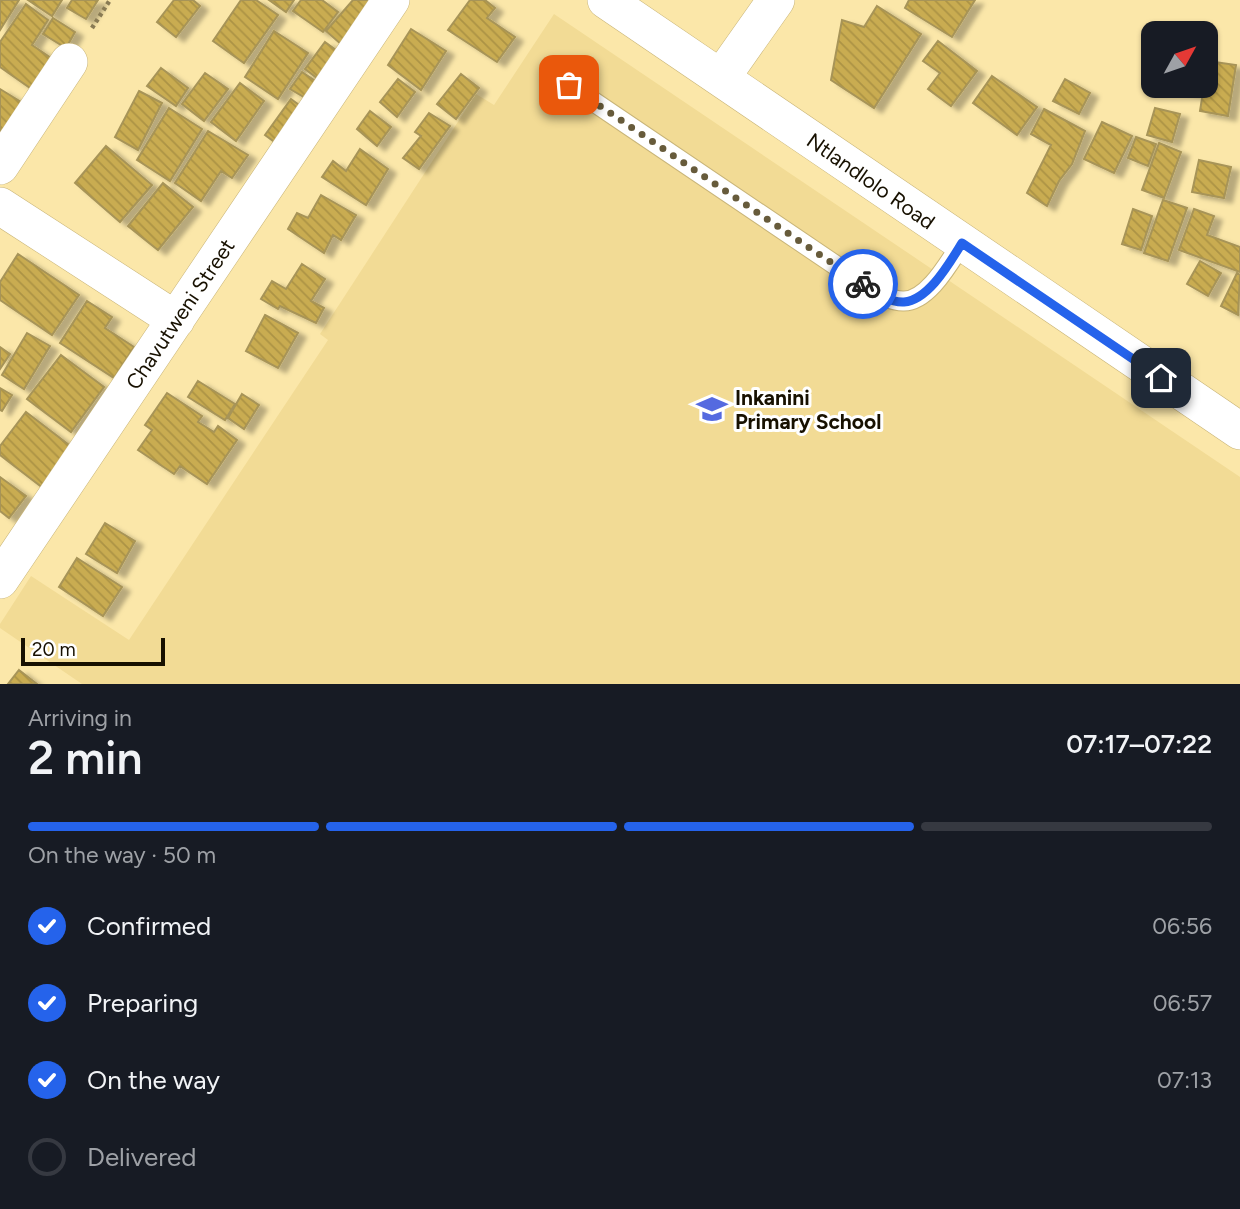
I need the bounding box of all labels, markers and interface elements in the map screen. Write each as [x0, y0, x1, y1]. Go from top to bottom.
north arrow [1141, 21, 1218, 98]
map controls [1141, 21, 1218, 98]
pin [539, 55, 599, 115]
icon: bag [550, 66, 588, 104]
street label: Ntlandlolo Road [802, 128, 940, 234]
street label: Chavutweni Street [120, 234, 240, 394]
courier [828, 249, 898, 319]
icon: bike [844, 265, 882, 303]
pin [1131, 348, 1191, 408]
icon: home [1142, 359, 1180, 397]
place label: Inkanini Primary School [735, 385, 881, 434]
school or university icon: Inkanini Primary School [695, 392, 729, 426]
scale bar [21, 635, 164, 667]
text: 20 m [32, 638, 76, 661]
text: Arriving in [28, 704, 132, 732]
text: 07:17–07:22 [1066, 728, 1212, 760]
text: 2 min [28, 730, 143, 786]
text: On the way · 50 m [28, 841, 216, 869]
icon: check [28, 907, 66, 945]
text: Confirmed [87, 910, 211, 942]
text: 06:56 [1152, 912, 1212, 940]
icon: check [28, 984, 66, 1022]
text: Preparing [87, 987, 198, 1019]
text: 06:57 [1153, 989, 1212, 1017]
icon: check [28, 1061, 66, 1099]
text: On the way [87, 1064, 220, 1096]
text: 07:13 [1157, 1066, 1212, 1094]
text: Delivered [87, 1141, 196, 1173]

